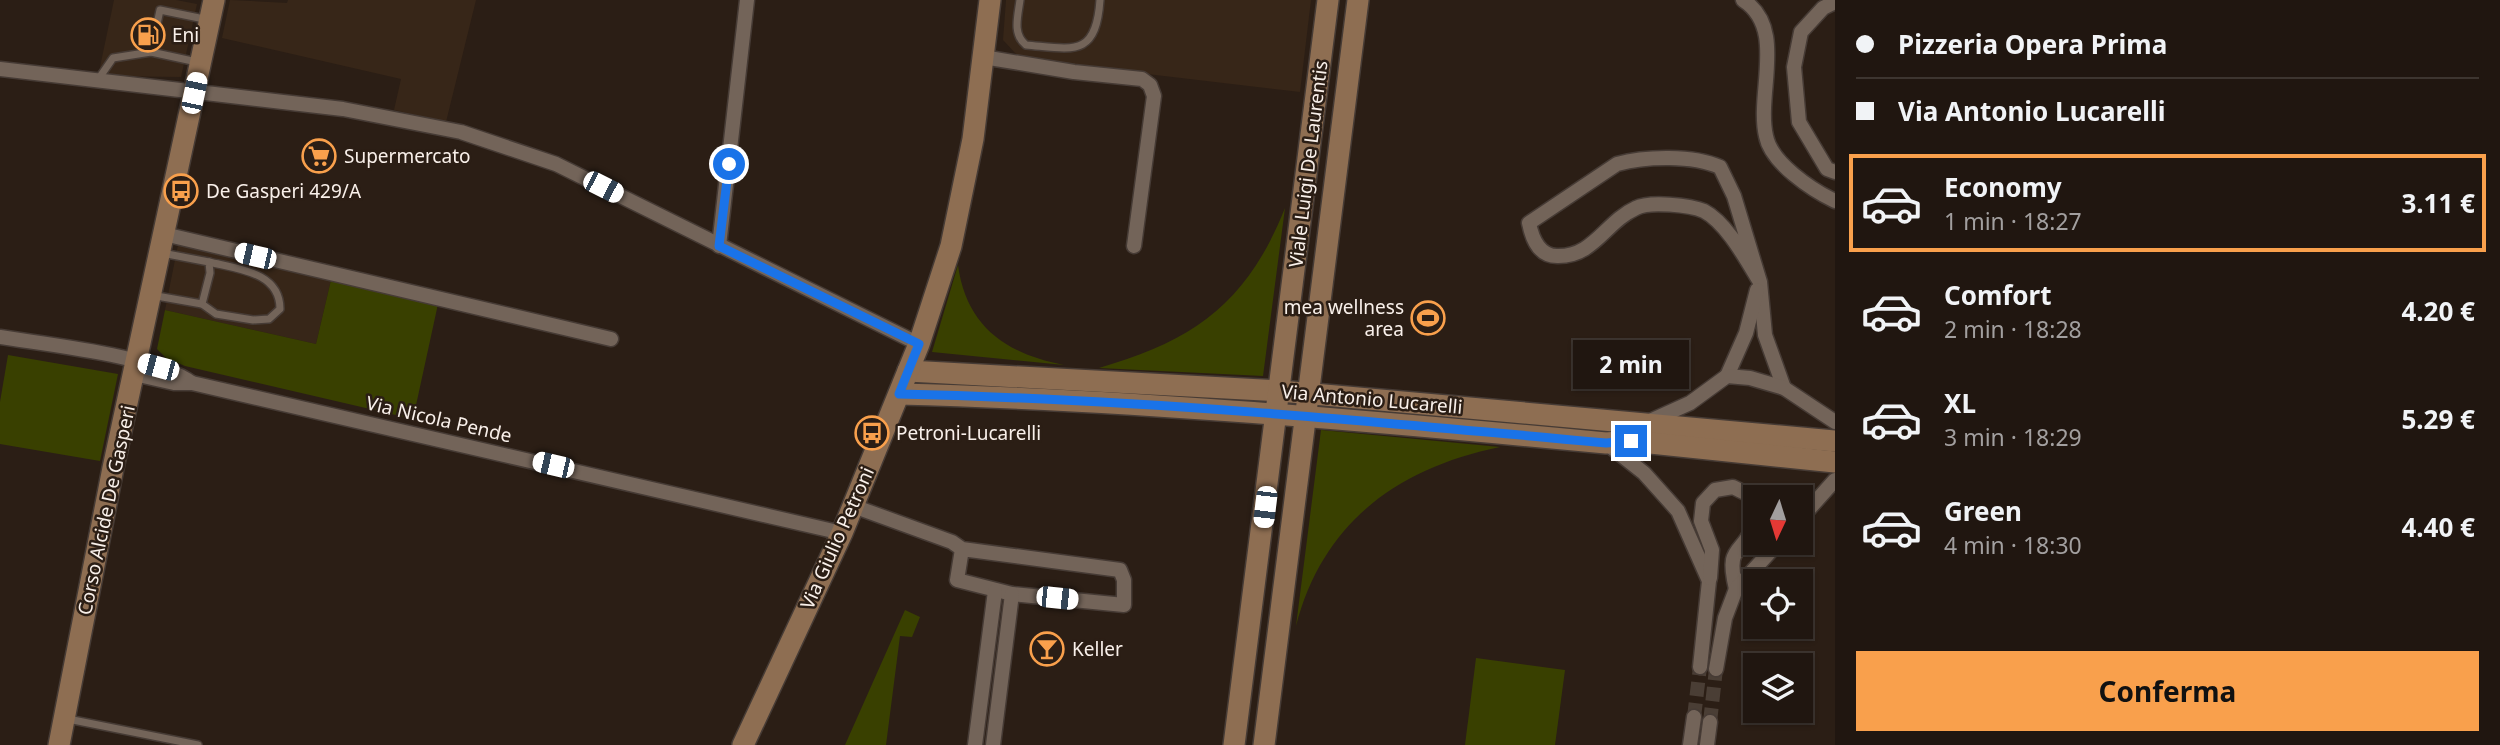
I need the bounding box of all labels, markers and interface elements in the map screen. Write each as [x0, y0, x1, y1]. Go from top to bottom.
fuel station icon: Eni [129, 16, 167, 54]
place label: Eni [172, 22, 199, 48]
text: Pizzeria Opera Prima [1898, 26, 2167, 62]
street label: Viale Luigi De Laurentis [1282, 59, 1334, 269]
car [180, 70, 209, 116]
text: Via Antonio Lucarelli [1898, 93, 2165, 129]
supermarket icon: Supermercato [300, 137, 338, 175]
place label: Supermercato [344, 143, 471, 169]
route start [713, 148, 745, 180]
car [580, 168, 627, 206]
text: Economy [1944, 169, 2062, 205]
bus stop icon: De Gasperi 429/A [162, 172, 200, 210]
icon: car [1860, 172, 1923, 235]
place label: De Gasperi 429/A [206, 178, 362, 204]
text: 3.11 € [2401, 185, 2475, 221]
text: 1 min · 18:27 [1944, 205, 2082, 237]
car [233, 241, 278, 271]
text: Comfort [1944, 277, 2052, 313]
icon: car [1860, 280, 1923, 343]
text: 4.20 € [2401, 293, 2475, 329]
place label: mea wellness area [1284, 294, 1404, 342]
sports icon: mea wellness area [1409, 299, 1447, 337]
text: 2 min · 18:28 [1944, 313, 2082, 345]
callout: 2 min [1573, 340, 1689, 388]
text: 2 min [1599, 348, 1663, 380]
car [135, 351, 182, 383]
street label: Via Antonio Lucarelli [1280, 378, 1464, 420]
text: XL [1944, 385, 1976, 421]
icon: car [1860, 388, 1923, 451]
street label: Via Nicola Pende [364, 390, 514, 448]
text: 5.29 € [2401, 401, 2475, 437]
street label: Corso Alcide De Gasperi [71, 403, 141, 617]
bus stop icon: Petroni-Lucarelli [853, 414, 891, 452]
place label: Petroni-Lucarelli [896, 420, 1041, 446]
text: 3 min · 18:29 [1944, 421, 2082, 453]
route end [1615, 425, 1647, 457]
car [531, 450, 576, 480]
street label: Via Giulio Petroni [794, 463, 880, 613]
car [1253, 485, 1278, 529]
north arrow [1743, 485, 1813, 555]
map controls [1743, 485, 1813, 723]
text: Green [1944, 493, 2022, 529]
icon: car [1860, 496, 1923, 559]
text: 4.40 € [2401, 509, 2475, 545]
text: 4 min · 18:30 [1944, 529, 2082, 561]
button: locate [1743, 569, 1813, 639]
car [1036, 585, 1079, 611]
bar icon: Keller [1028, 630, 1066, 668]
place label: Keller [1072, 636, 1123, 662]
button: Conferma [1856, 651, 2479, 731]
button: layers [1743, 653, 1813, 723]

